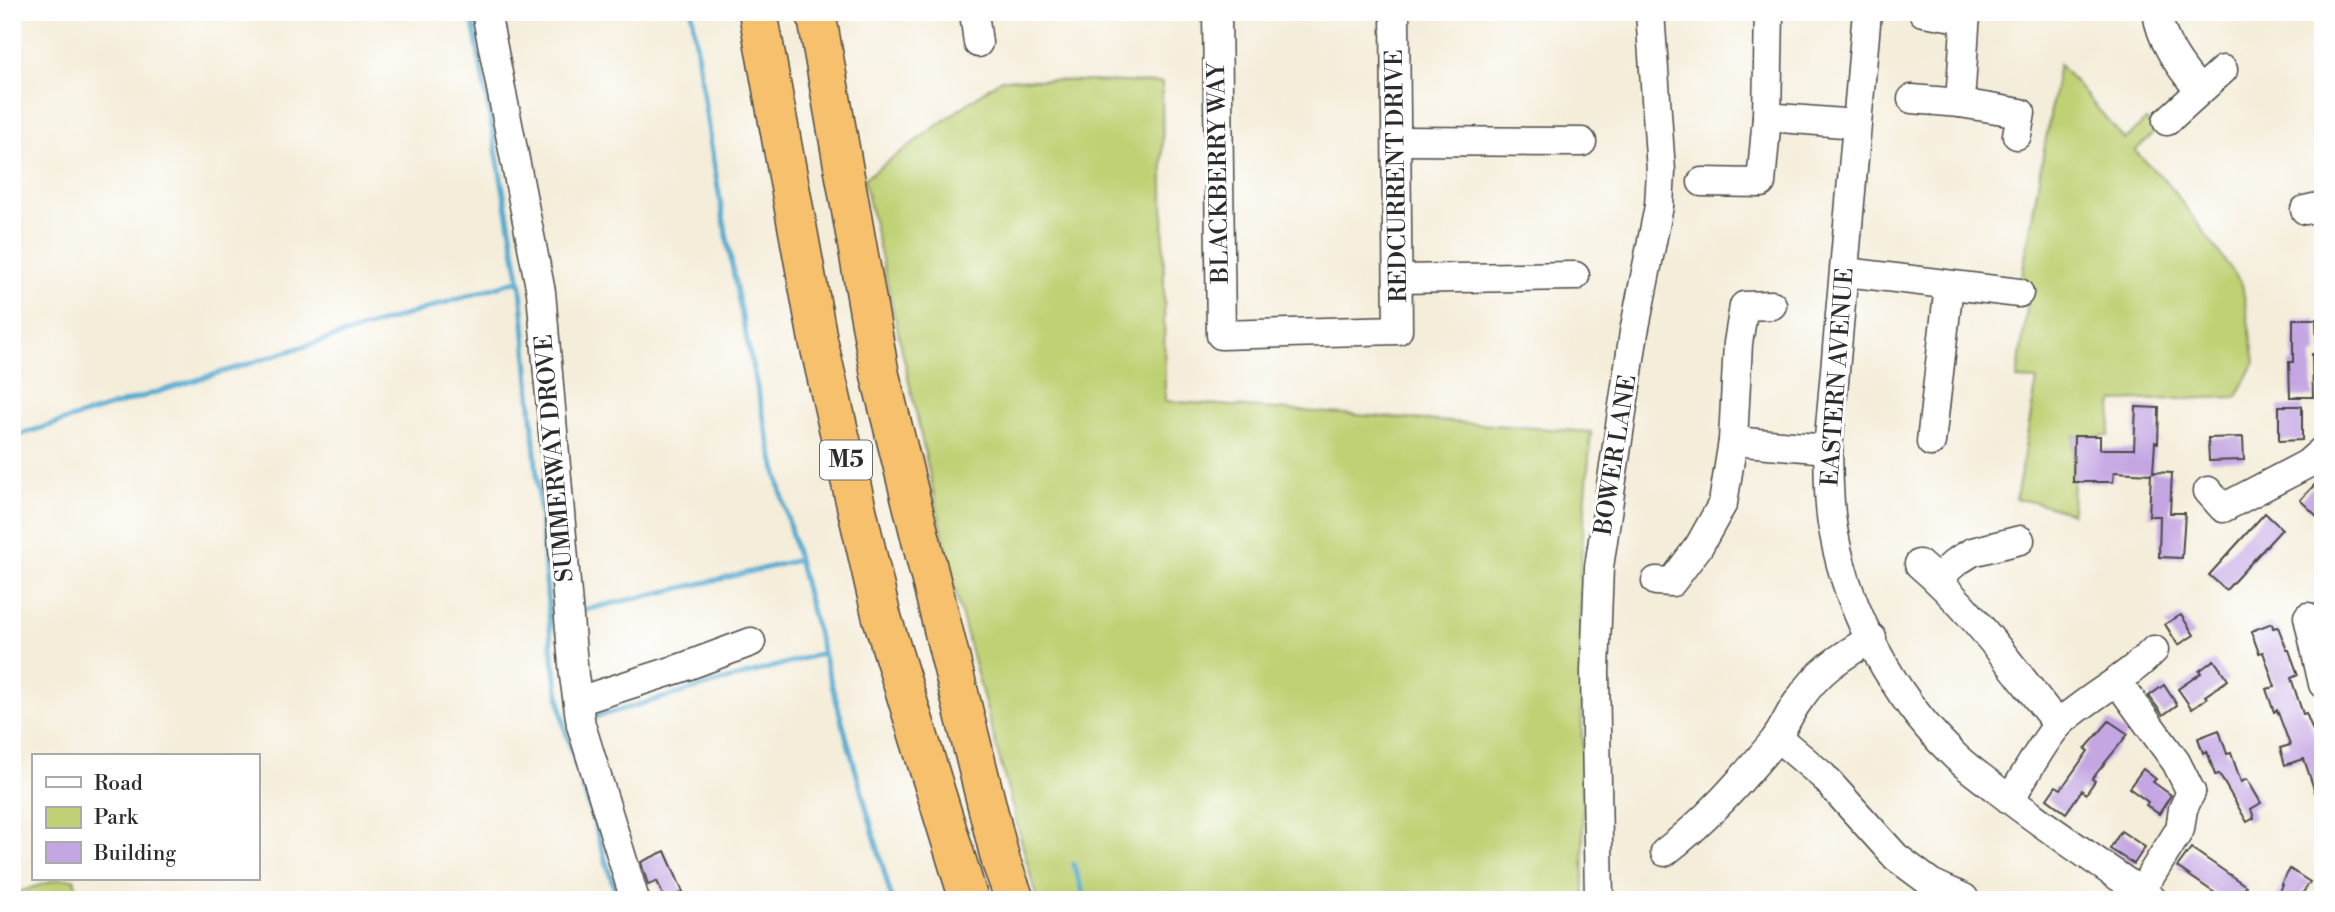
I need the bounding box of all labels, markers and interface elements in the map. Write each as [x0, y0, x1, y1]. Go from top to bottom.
street label: REDCURRENT DRIVE [1380, 49, 1414, 303]
street label: BLACKBERRY WAY [1202, 61, 1236, 285]
street label: EASTERN AVENUE [1815, 267, 1861, 487]
street label: SUMMERWAY DROVE [529, 333, 581, 583]
street label: BOWER LANE [1588, 373, 1643, 538]
road number: M5 [820, 440, 872, 480]
legend [32, 754, 259, 880]
text: Road [94, 771, 143, 797]
text: Park [94, 805, 139, 831]
text: Building [93, 841, 176, 867]

